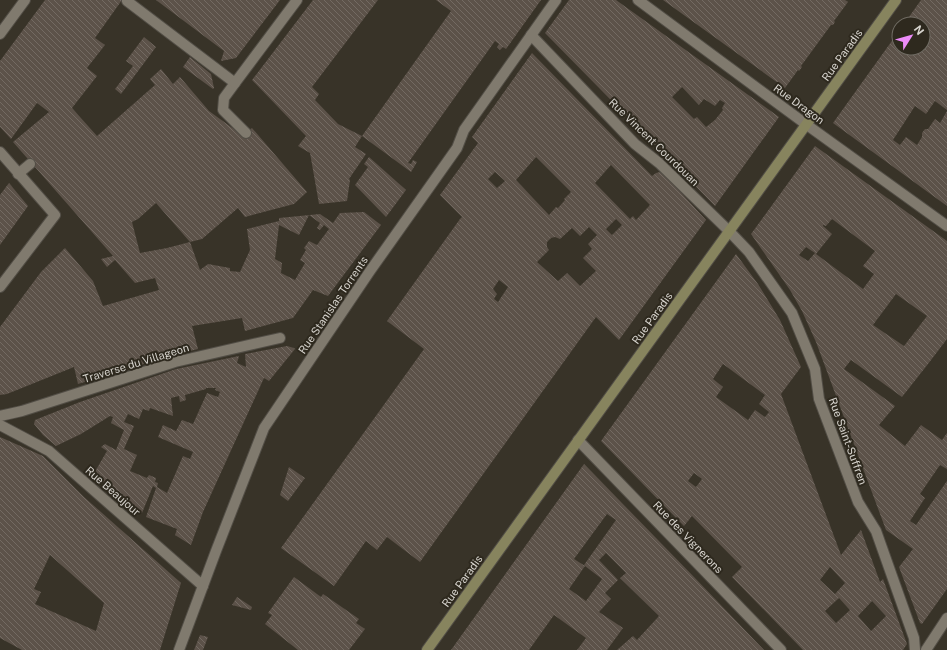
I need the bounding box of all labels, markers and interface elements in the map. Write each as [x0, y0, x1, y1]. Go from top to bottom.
north arrow [891, 16, 931, 56]
text: N [912, 23, 926, 37]
street label: Rue Paradis [819, 27, 865, 83]
street label: Rue Dragon [771, 82, 827, 126]
street label: Rue Vincent Courdouan [607, 96, 701, 188]
street label: Rue Stanislas Torrents [296, 254, 370, 356]
street label: Rue Paradis [629, 290, 675, 346]
street label: Traverse du Villageon [82, 341, 190, 385]
street label: Rue Saint-Suffren [827, 396, 869, 486]
street label: Rue Beaujour [83, 464, 143, 518]
street label: Rue des Vignerons [651, 499, 726, 576]
street label: Rue Paradis [439, 553, 485, 609]

